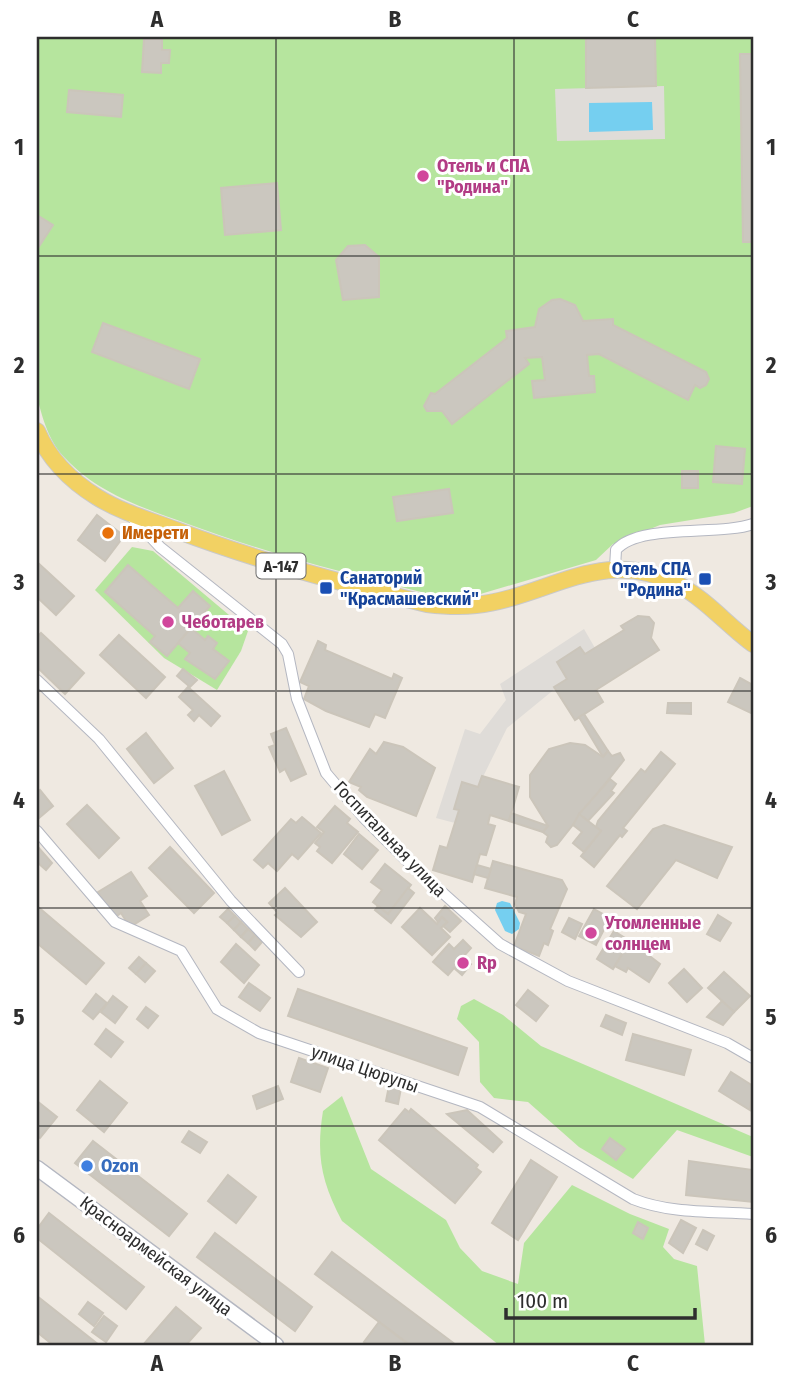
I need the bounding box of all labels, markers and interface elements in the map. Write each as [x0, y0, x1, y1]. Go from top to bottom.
text: A [150, 5, 164, 33]
text: B [389, 5, 402, 33]
text: C [627, 5, 639, 33]
text: 1 [14, 133, 24, 161]
text: 1 [766, 133, 776, 161]
place label: Отель и СПА "Родина" [437, 155, 530, 198]
marker: Отель и СПА "Родина" [415, 168, 431, 184]
text: 2 [13, 351, 25, 379]
text: 2 [765, 351, 777, 379]
place label: Имерети [122, 522, 189, 544]
marker: Имерети [100, 525, 116, 541]
road number: А-147 [256, 554, 306, 579]
place label: Отель СПА "Родина" [612, 558, 691, 601]
place label: Санаторий "Красмашевский" [340, 567, 479, 610]
text: 3 [13, 568, 25, 596]
text: 3 [765, 568, 777, 596]
marker: Отель СПА "Родина" [697, 571, 713, 587]
marker: Санаторий "Красмашевский" [318, 580, 334, 596]
place label: Чеботарев [182, 611, 264, 633]
marker: Чеботарев [160, 614, 176, 630]
street label: Госпитальная улица [329, 776, 451, 902]
text: 4 [13, 786, 25, 814]
text: 4 [765, 786, 777, 814]
place label: Утомленные солнцем [604, 912, 701, 955]
marker: Утомленные солнцем [583, 925, 599, 941]
place label: Rp [477, 952, 497, 974]
marker: Rp [455, 955, 471, 971]
text: 5 [13, 1003, 25, 1031]
text: 5 [765, 1003, 777, 1031]
street label: улица Цюрупы [308, 1040, 422, 1098]
place label: Ozon [101, 1155, 139, 1177]
marker: Ozon [79, 1158, 95, 1174]
street label: Красноармейская улица [75, 1191, 237, 1321]
text: 6 [13, 1221, 25, 1249]
text: 6 [765, 1221, 777, 1249]
scale bar [506, 1277, 696, 1321]
text: 100 m [517, 1288, 568, 1314]
text: A [150, 1349, 164, 1377]
text: B [389, 1349, 402, 1377]
text: C [627, 1349, 639, 1377]

